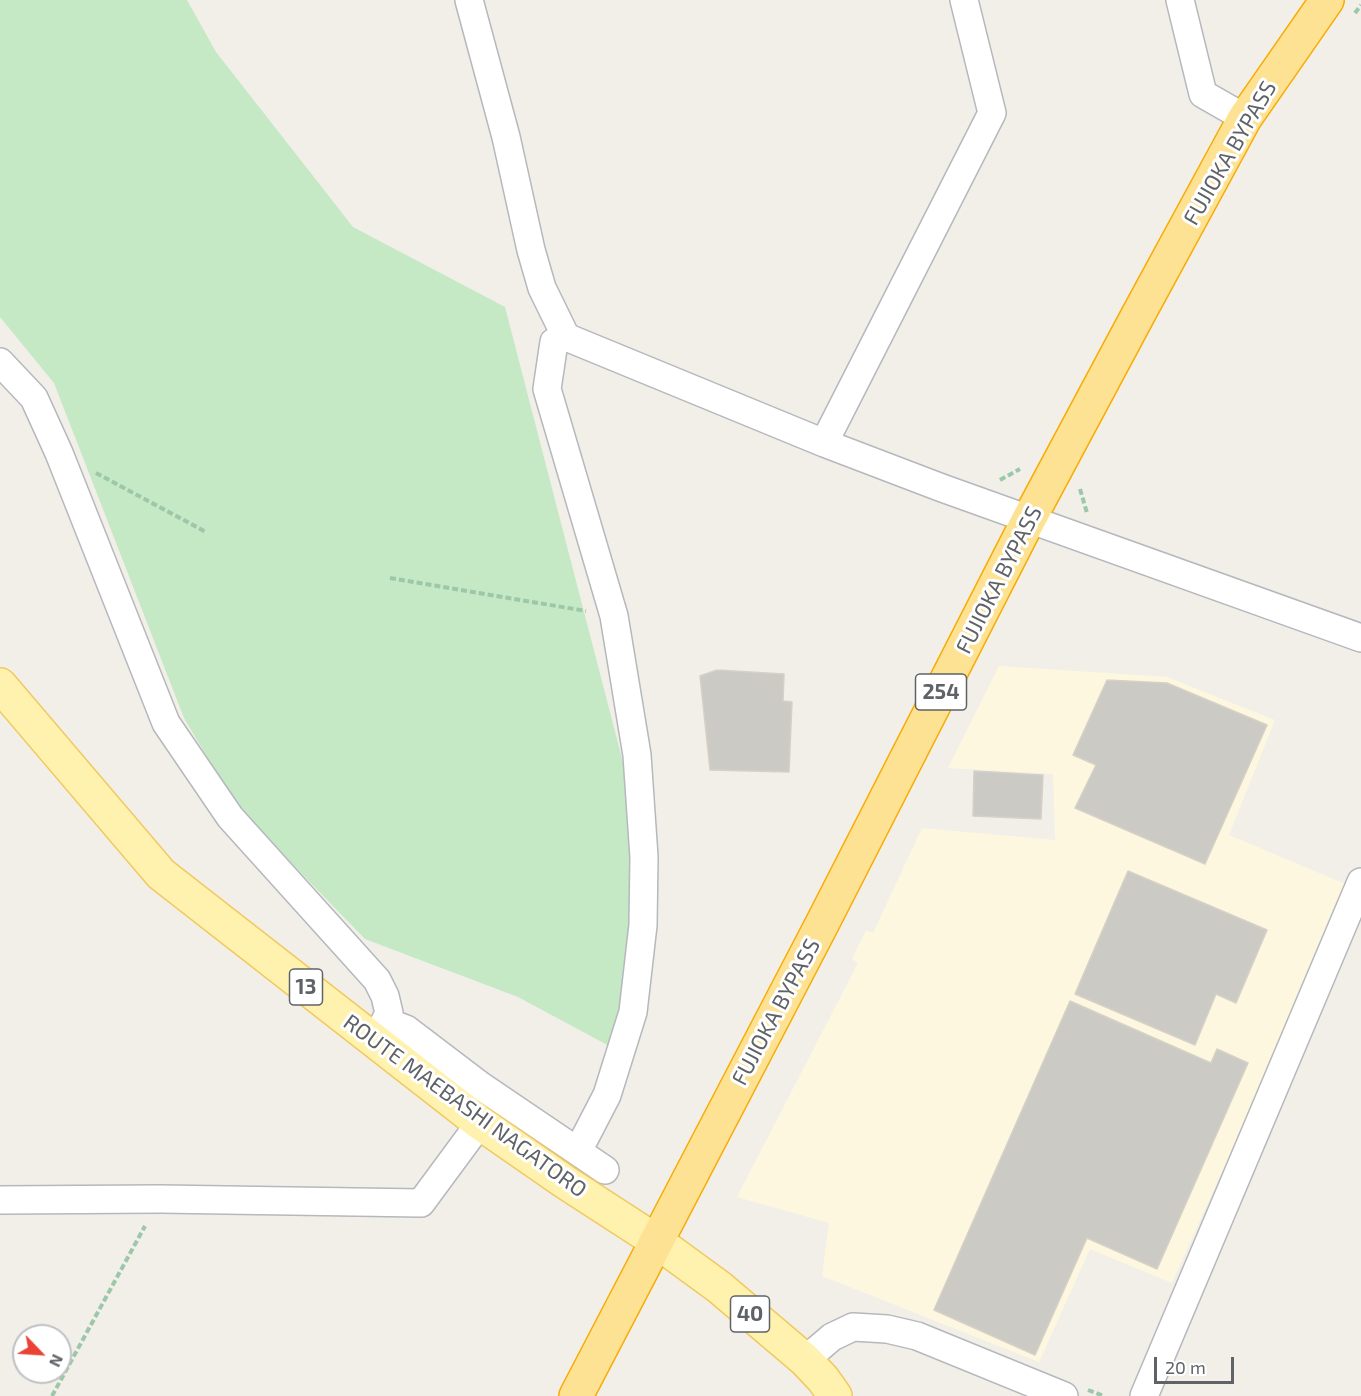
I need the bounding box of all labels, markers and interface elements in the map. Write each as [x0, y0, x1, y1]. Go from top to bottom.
street label: FUJIOKA BYPASS [1178, 76, 1282, 230]
street label: FUJIOKA BYPASS [950, 502, 1048, 658]
road number: 254 [916, 674, 966, 710]
street label: FUJIOKA BYPASS [726, 934, 826, 1090]
road number: 13 [290, 969, 322, 1005]
street label: ROUTE MAEBASHI NAGATORO [338, 1009, 592, 1203]
road number: 40 [730, 1296, 770, 1332]
north arrow [12, 1324, 72, 1384]
scale bar [1157, 1345, 1236, 1383]
text: N [46, 1352, 68, 1370]
text: 20 m [1165, 1356, 1206, 1378]

